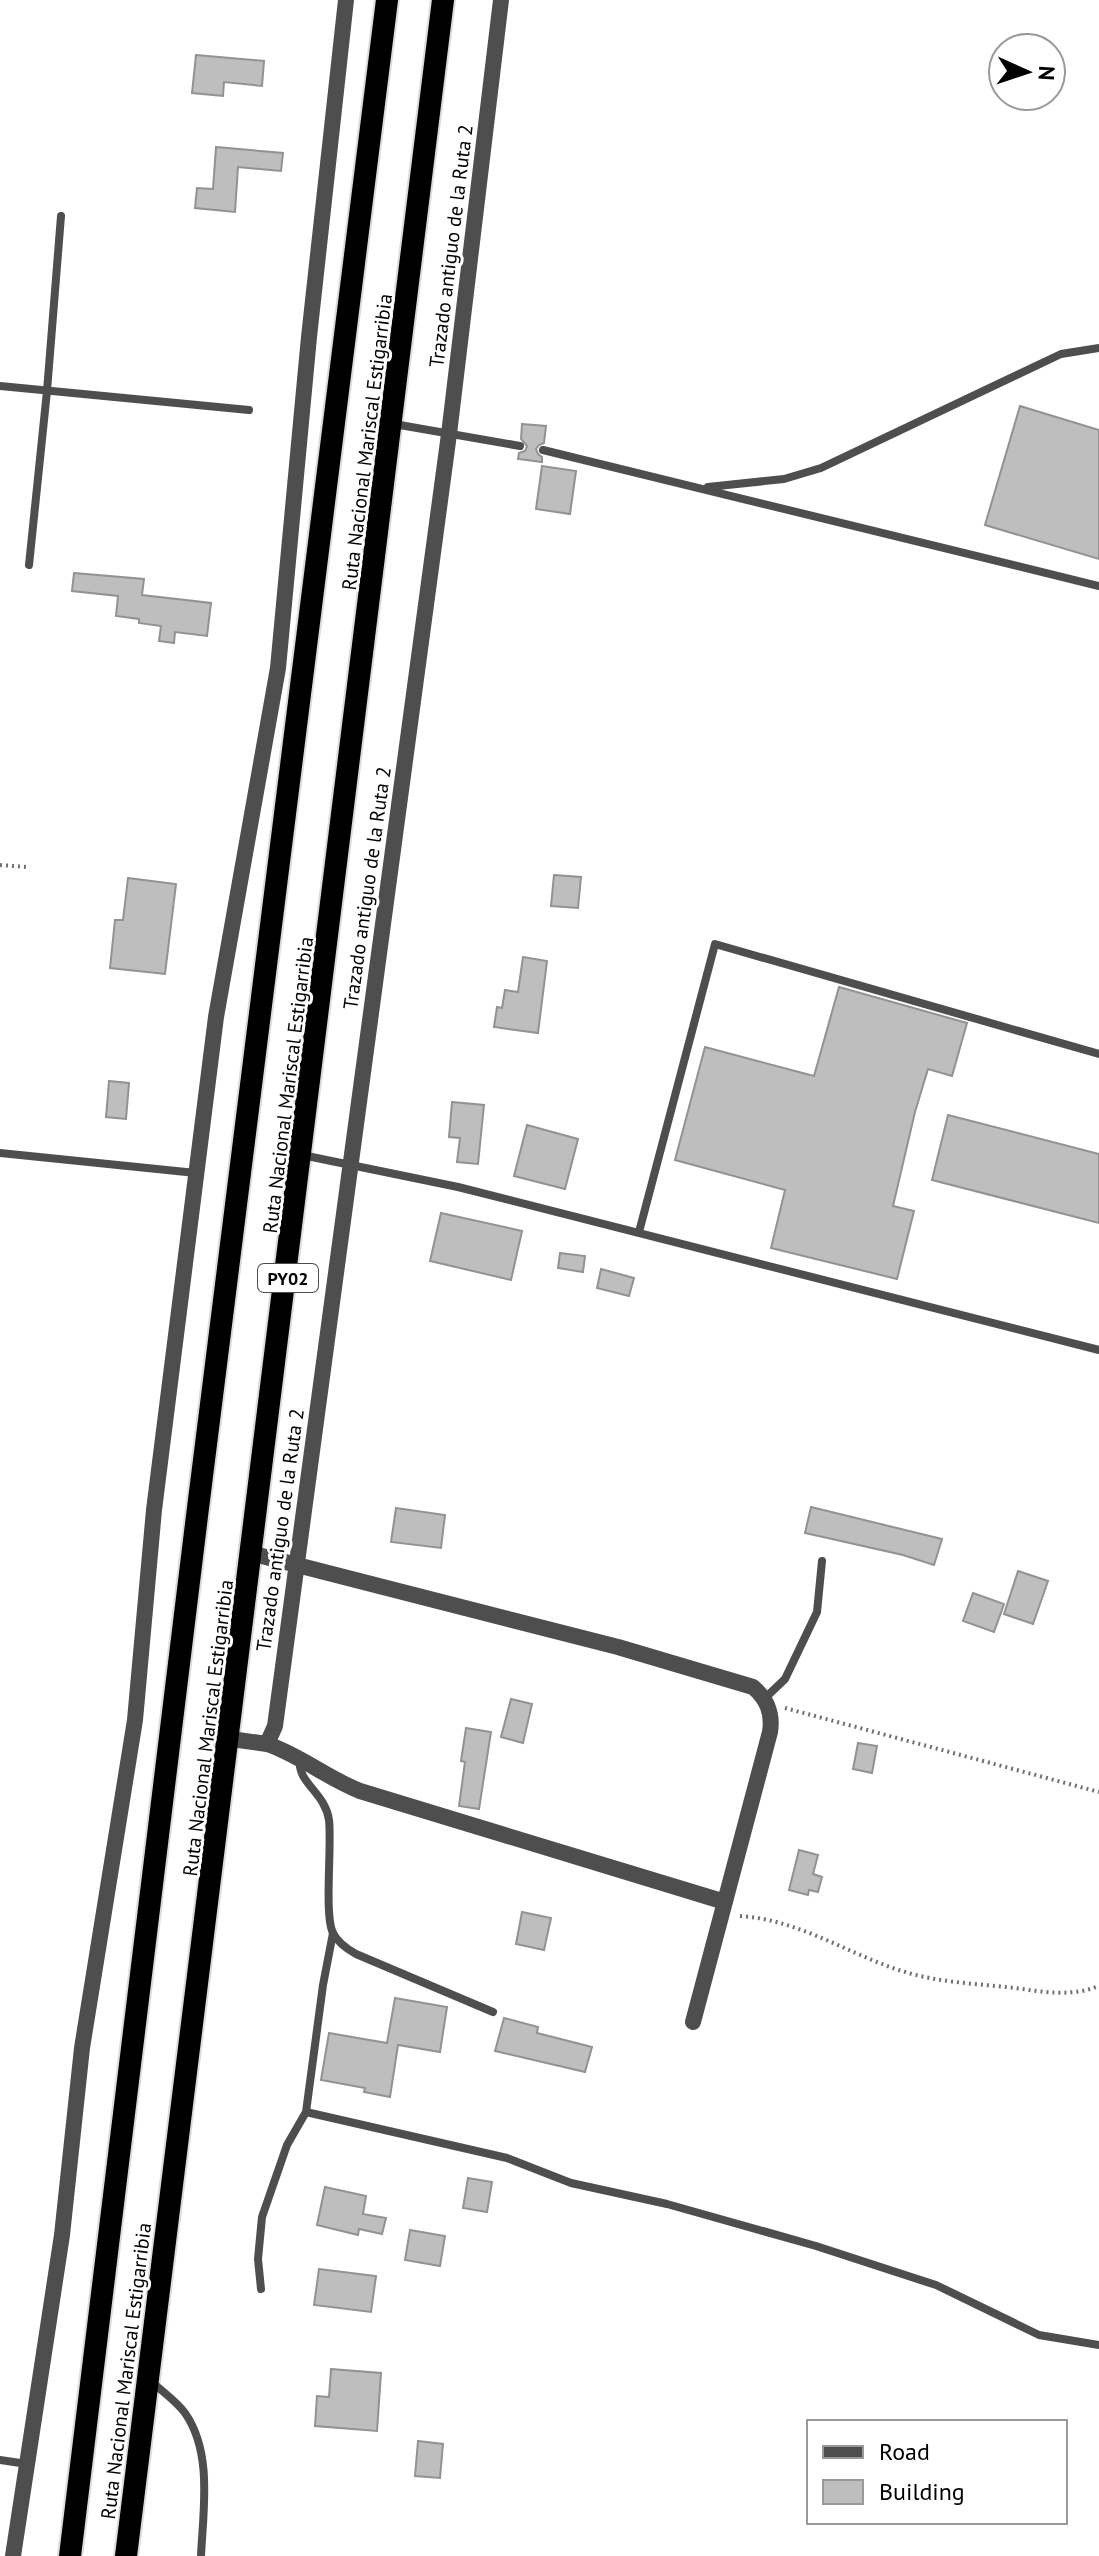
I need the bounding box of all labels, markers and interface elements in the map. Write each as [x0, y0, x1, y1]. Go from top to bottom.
north arrow [987, 32, 1067, 112]
text: N [1033, 65, 1061, 81]
street label: Trazado antiguo de la Ruta 2 [423, 123, 479, 369]
street label: Ruta Nacional Mariscal Estigarribia [336, 292, 398, 592]
street label: Trazado antiguo de la Ruta 2 [337, 765, 397, 1011]
street label: Ruta Nacional Mariscal Estigarribia [257, 935, 319, 1235]
road number: PY02 [258, 1264, 318, 1292]
street label: Trazado antiguo de la Ruta 2 [250, 1407, 310, 1653]
street label: Ruta Nacional Mariscal Estigarribia [177, 1578, 239, 1878]
street label: Ruta Nacional Mariscal Estigarribia [95, 2221, 157, 2521]
legend [807, 2420, 1067, 2524]
text: Road [879, 2436, 930, 2467]
text: Building [879, 2476, 965, 2507]

